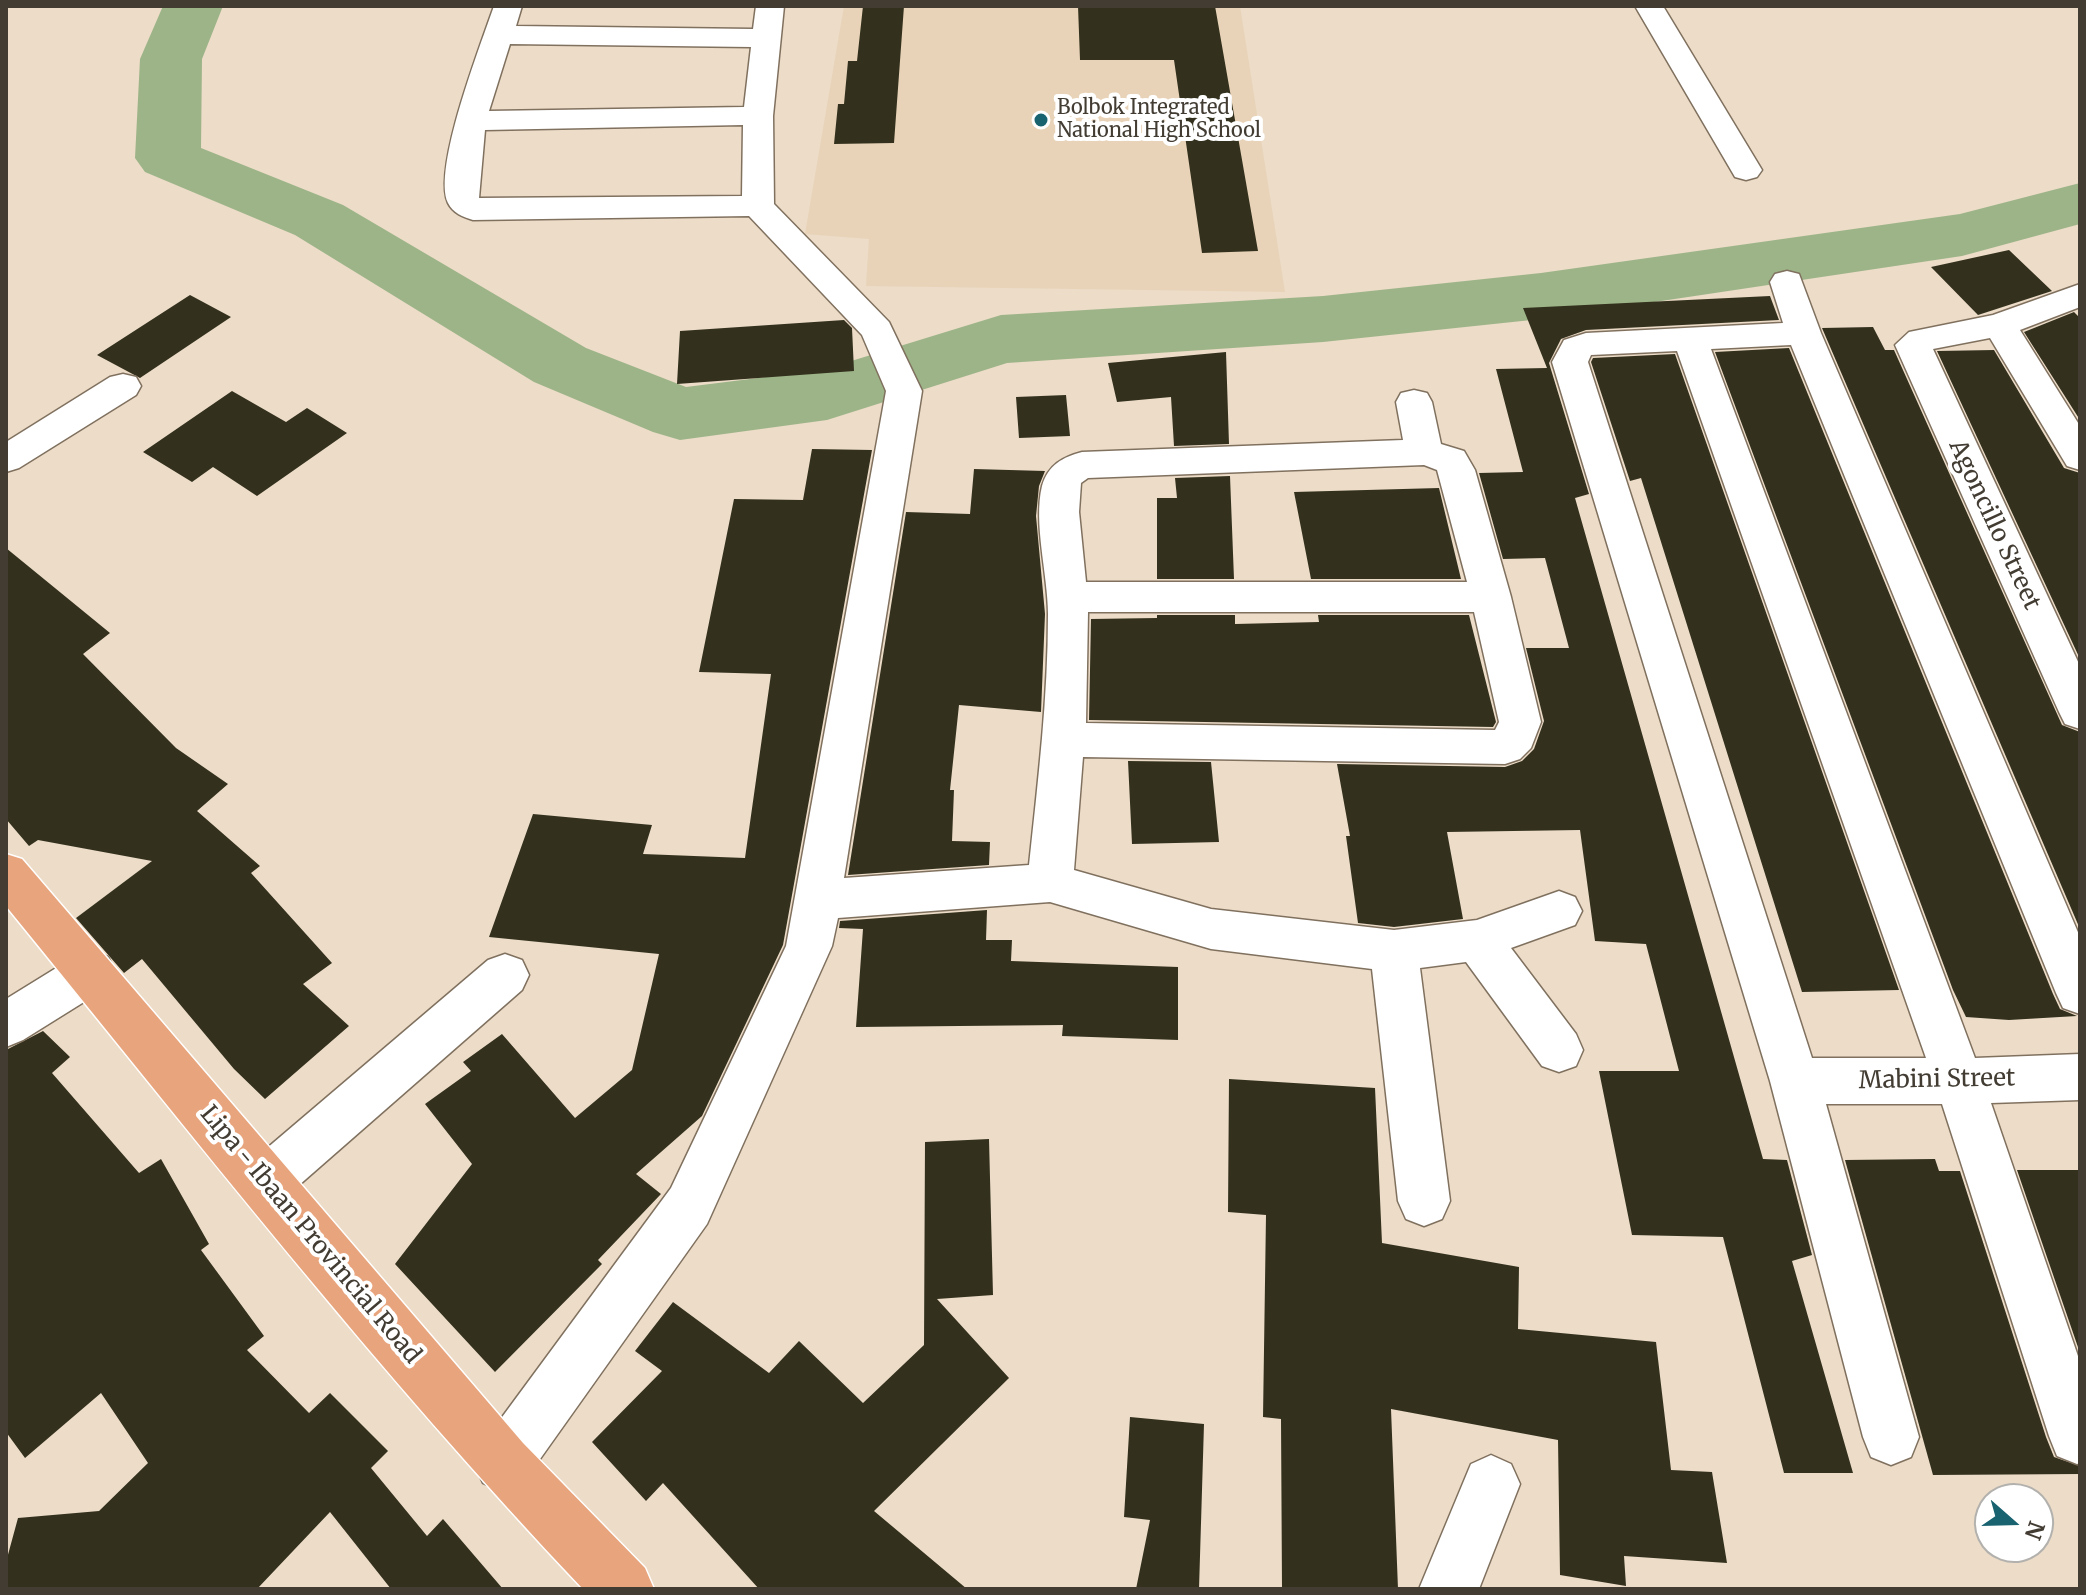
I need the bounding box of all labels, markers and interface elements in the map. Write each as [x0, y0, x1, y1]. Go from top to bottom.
place label: Bolbok Integrated National High School [1057, 96, 1261, 143]
marker: Bolbok Integrated National High School [1032, 111, 1050, 129]
street label: Agoncillo Street [1942, 436, 2046, 614]
street label: Mabini Street [1858, 1064, 2016, 1096]
street label: Lipa - Ibaan Provincial Road [194, 1100, 426, 1370]
north arrow [1974, 1483, 2054, 1563]
text: N [2019, 1518, 2051, 1543]

